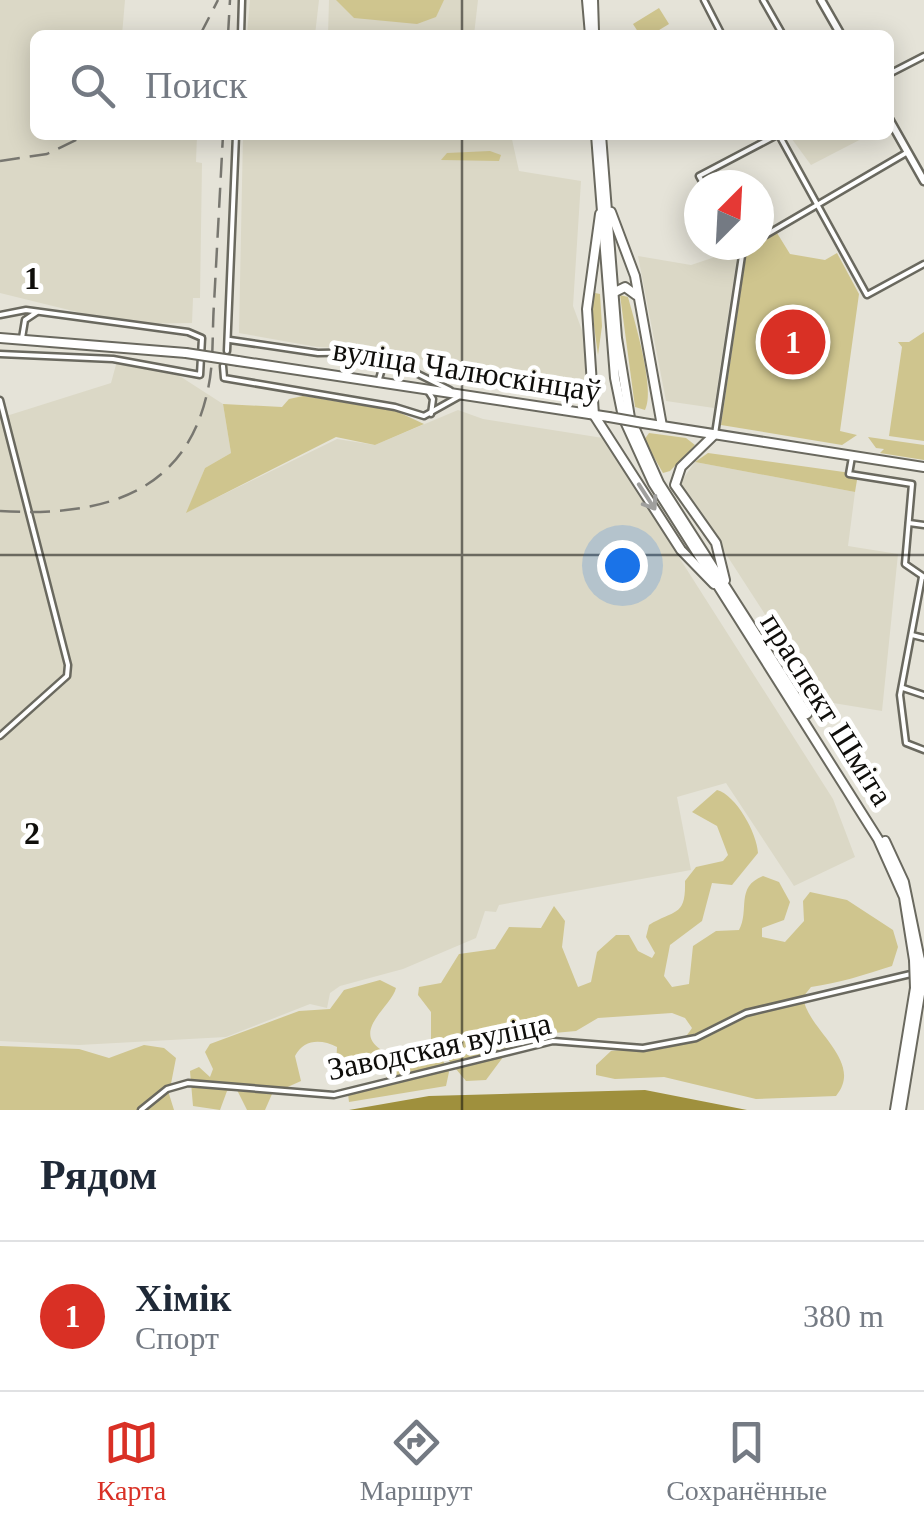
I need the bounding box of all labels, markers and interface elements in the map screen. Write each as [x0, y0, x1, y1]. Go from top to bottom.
search box [30, 30, 894, 140]
icon: search [65, 58, 120, 113]
text: Поиск [145, 64, 247, 106]
north arrow [684, 170, 774, 260]
text: 1 [24, 260, 40, 296]
pin: 1 [760, 304, 826, 380]
street label: вуліца Чалюскінцаў [330, 331, 604, 409]
one-way arrow [637, 482, 658, 510]
your location [597, 540, 648, 591]
street label: праспект Шміта [753, 606, 901, 812]
text: 2 [24, 815, 40, 851]
street label: Заводская вуліца [324, 1005, 554, 1087]
text: Рядом [40, 1152, 157, 1198]
text: Хімік [135, 1277, 231, 1319]
text: 1 [65, 1298, 81, 1334]
text: 380 m [803, 1298, 884, 1334]
text: Спорт [135, 1320, 219, 1356]
tab: Карта [97, 1415, 166, 1507]
tab: Маршрут [360, 1415, 473, 1507]
tab: Сохранённые [666, 1415, 827, 1507]

